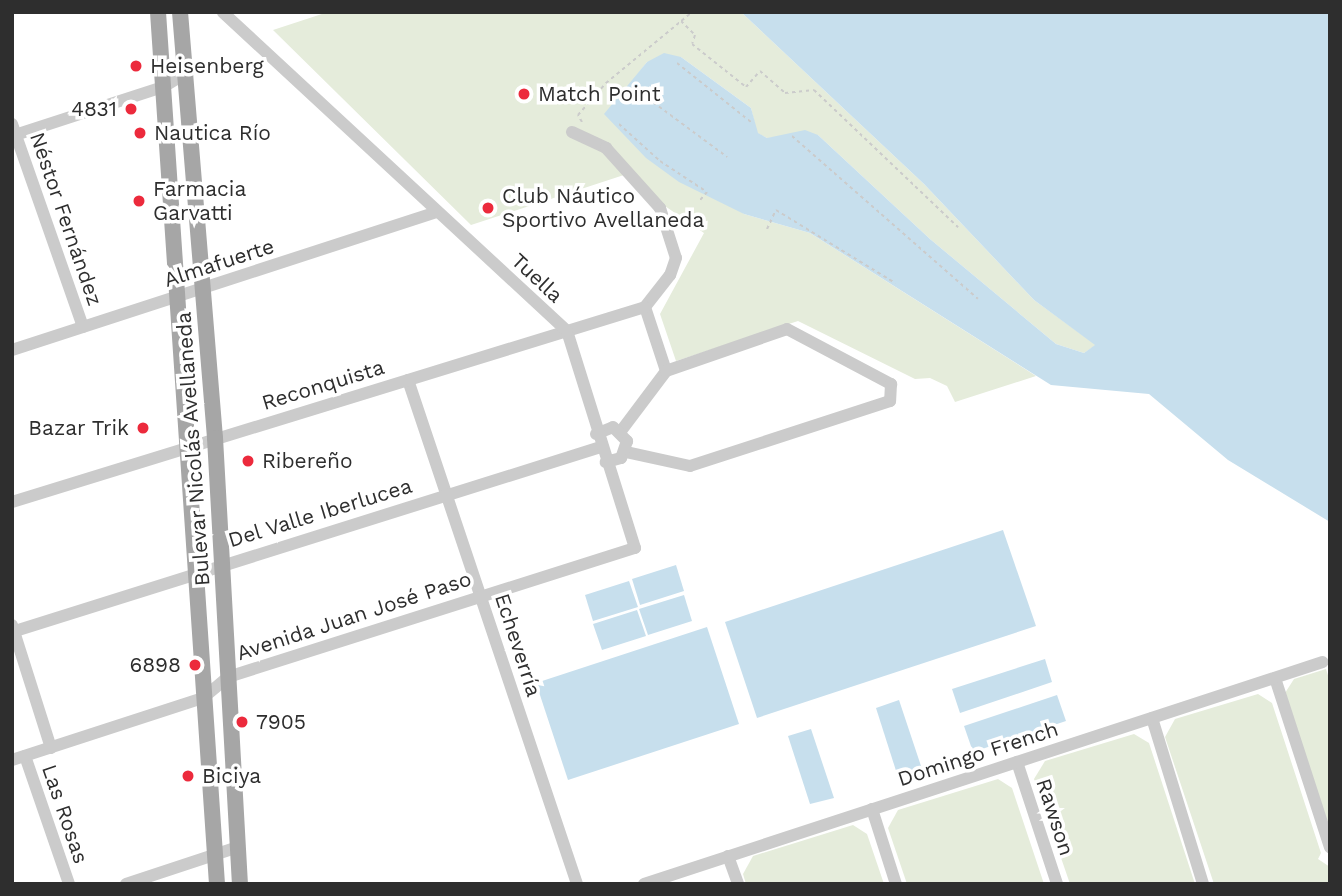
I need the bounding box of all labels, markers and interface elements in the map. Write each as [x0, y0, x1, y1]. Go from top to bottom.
place label: Heisenberg [150, 53, 264, 79]
marker: Heisenberg [128, 58, 144, 74]
place label: Match Point [538, 81, 660, 107]
marker: Match Point [516, 86, 532, 102]
place label: 4831 [71, 96, 117, 122]
marker: 4831 [123, 101, 139, 117]
place label: Nautica Río [154, 120, 271, 146]
marker: Nautica Río [132, 125, 148, 141]
street label: Néstor Fernández [24, 129, 108, 309]
place label: Farmacia Garvatti [153, 176, 246, 226]
place label: Club Náutico Sportivo Avellaneda [502, 183, 705, 233]
marker: Farmacia Garvatti [131, 193, 147, 209]
marker: Club Náutico Sportivo Avellaneda [480, 200, 496, 216]
street label: Almafuerte [161, 233, 277, 293]
street label: Tuella [506, 248, 568, 308]
street label: Bulevar Nicolás Avellaneda [171, 310, 215, 588]
street label: Reconquista [259, 354, 387, 416]
place label: Bazar Trik [27, 415, 129, 441]
marker: Bazar Trik [135, 420, 151, 436]
place label: Ribereño [262, 448, 353, 474]
marker: Ribereño [240, 453, 256, 469]
street label: Del Valle Iberlucea [224, 473, 416, 553]
street label: Avenida Juan José Paso [233, 566, 475, 666]
street label: Echeverría [489, 590, 547, 700]
place label: 6898 [129, 652, 181, 678]
marker: 6898 [187, 657, 203, 673]
place label: 7905 [256, 709, 306, 735]
marker: 7905 [234, 714, 250, 730]
street label: Domingo French [895, 716, 1061, 792]
street label: Las Rosas [36, 761, 94, 867]
place label: Biciya [202, 763, 261, 789]
marker: Biciya [180, 768, 196, 784]
street label: Rawson [1031, 775, 1079, 859]

